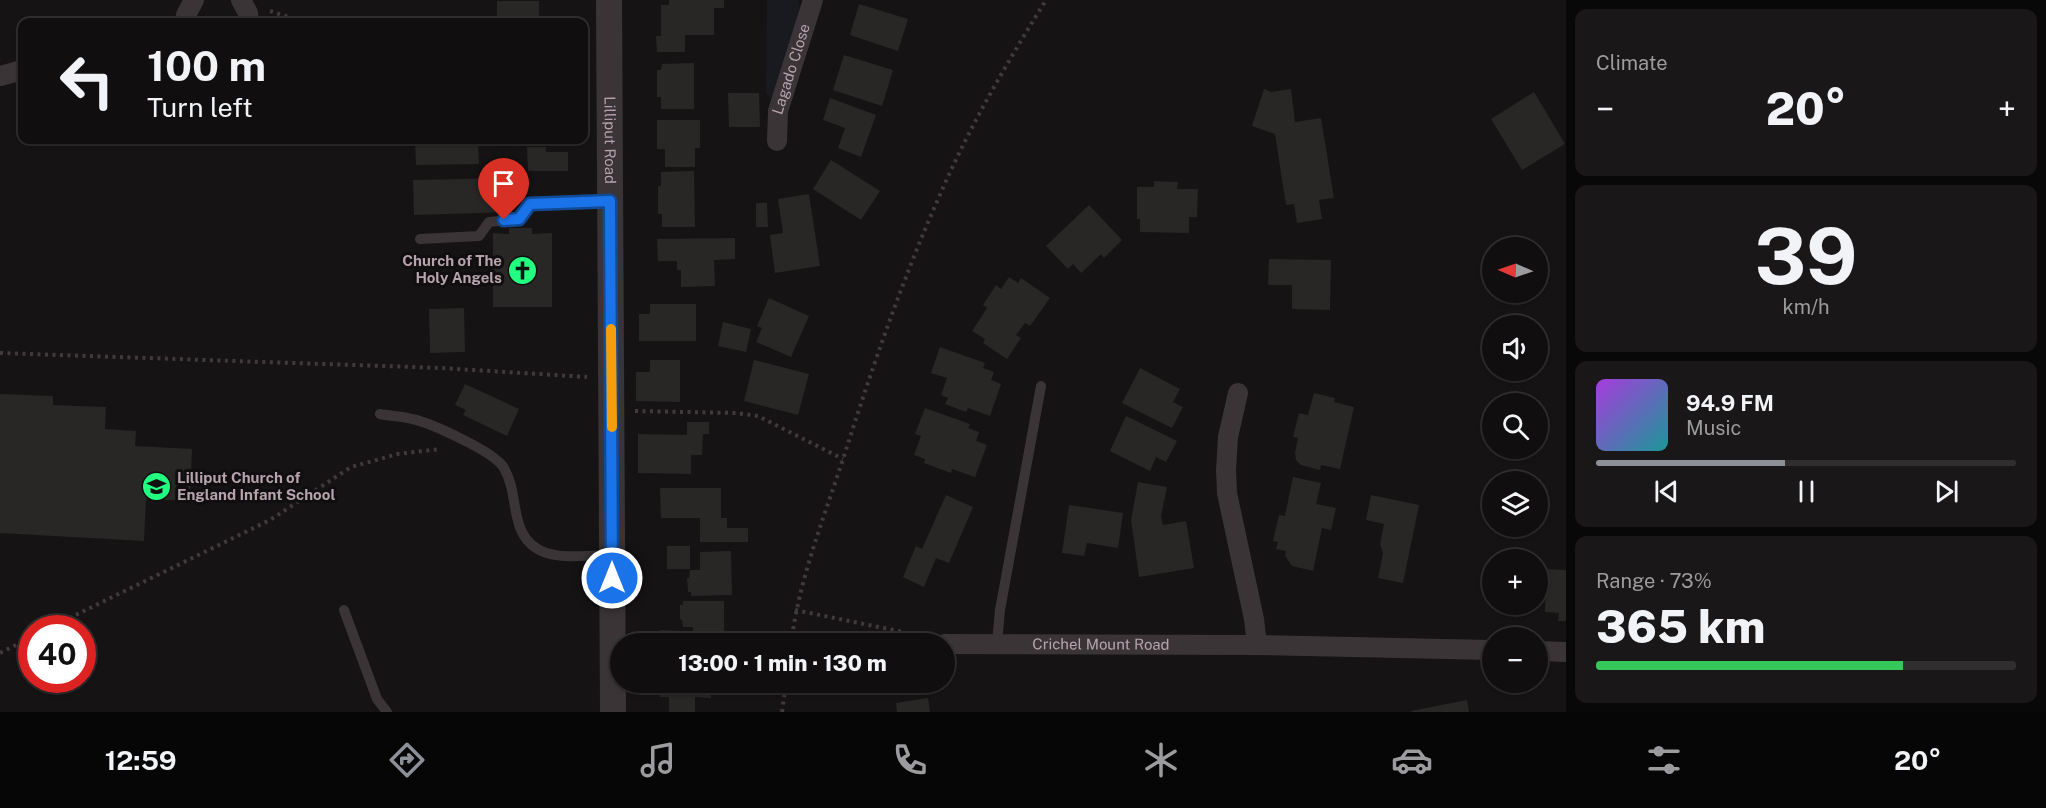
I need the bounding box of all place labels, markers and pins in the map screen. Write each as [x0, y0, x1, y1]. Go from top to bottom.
pin [478, 158, 529, 220]
place label: Church of The Holy Angels [402, 252, 502, 286]
church icon: Church of The Holy Angels [507, 254, 539, 286]
place label: Lilliput Church of England Infant School [177, 469, 335, 503]
school or university icon: Lilliput Church of England Infant School [140, 471, 172, 503]

